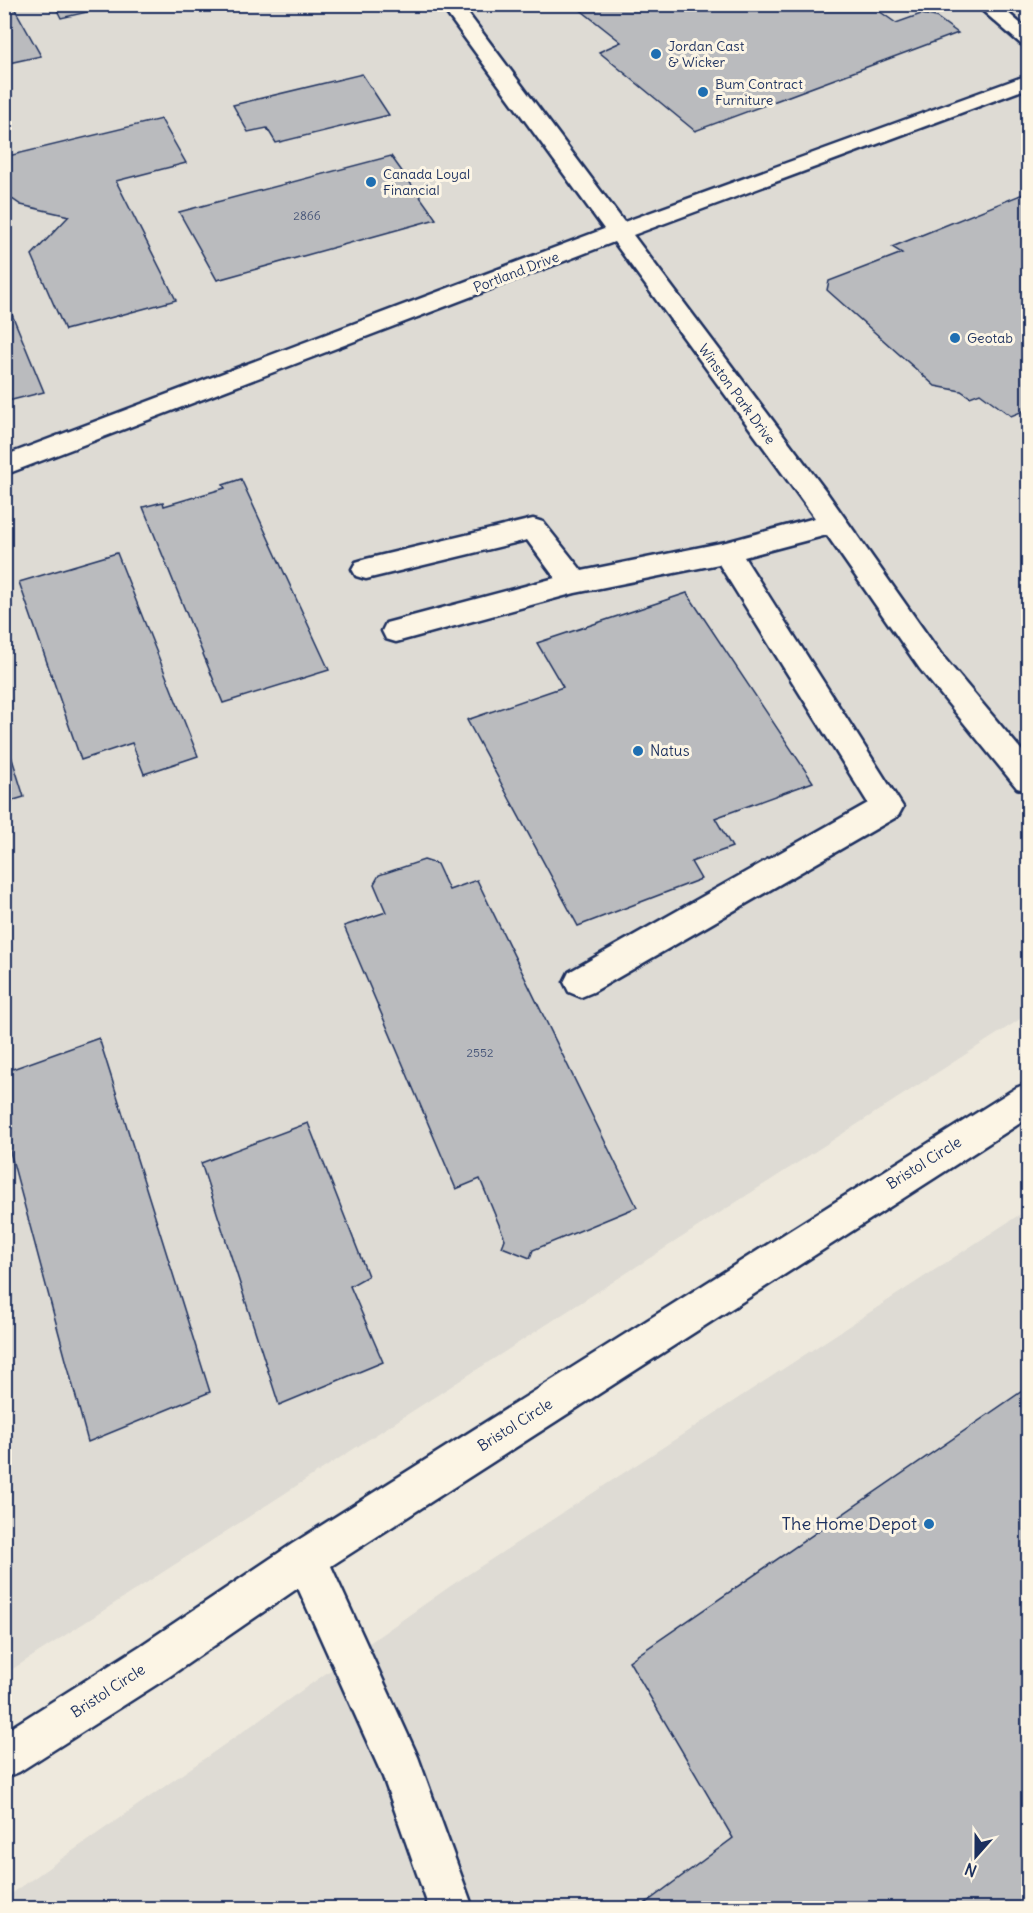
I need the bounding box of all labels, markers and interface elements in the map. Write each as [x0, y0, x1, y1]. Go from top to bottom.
place label: Jordan Cast & Wicker [668, 37, 745, 71]
marker: Jordan Cast & Wicker [649, 47, 663, 61]
place label: Bum Contract Furniture [715, 75, 803, 109]
marker: Bum Contract Furniture [696, 85, 710, 99]
place label: Canada Loyal Financial [383, 165, 470, 199]
marker: Canada Loyal Financial [364, 175, 378, 189]
house number: 2866 [293, 208, 321, 223]
street label: Portland Drive [471, 247, 561, 297]
place label: Geotab [967, 329, 1013, 347]
marker: Geotab [948, 331, 962, 345]
street label: Winston Park Drive [695, 340, 779, 448]
place label: Natus [650, 741, 690, 760]
marker: Natus [631, 744, 645, 758]
house number: 2552 [467, 1045, 494, 1060]
street label: Bristol Circle [883, 1132, 965, 1193]
street label: Bristol Circle [474, 1394, 556, 1455]
place label: The Home Depot [782, 1512, 917, 1535]
marker: The Home Depot [922, 1517, 936, 1531]
street label: Bristol Circle [67, 1660, 148, 1722]
north arrow [946, 1826, 1006, 1886]
text: N [962, 1859, 979, 1881]

